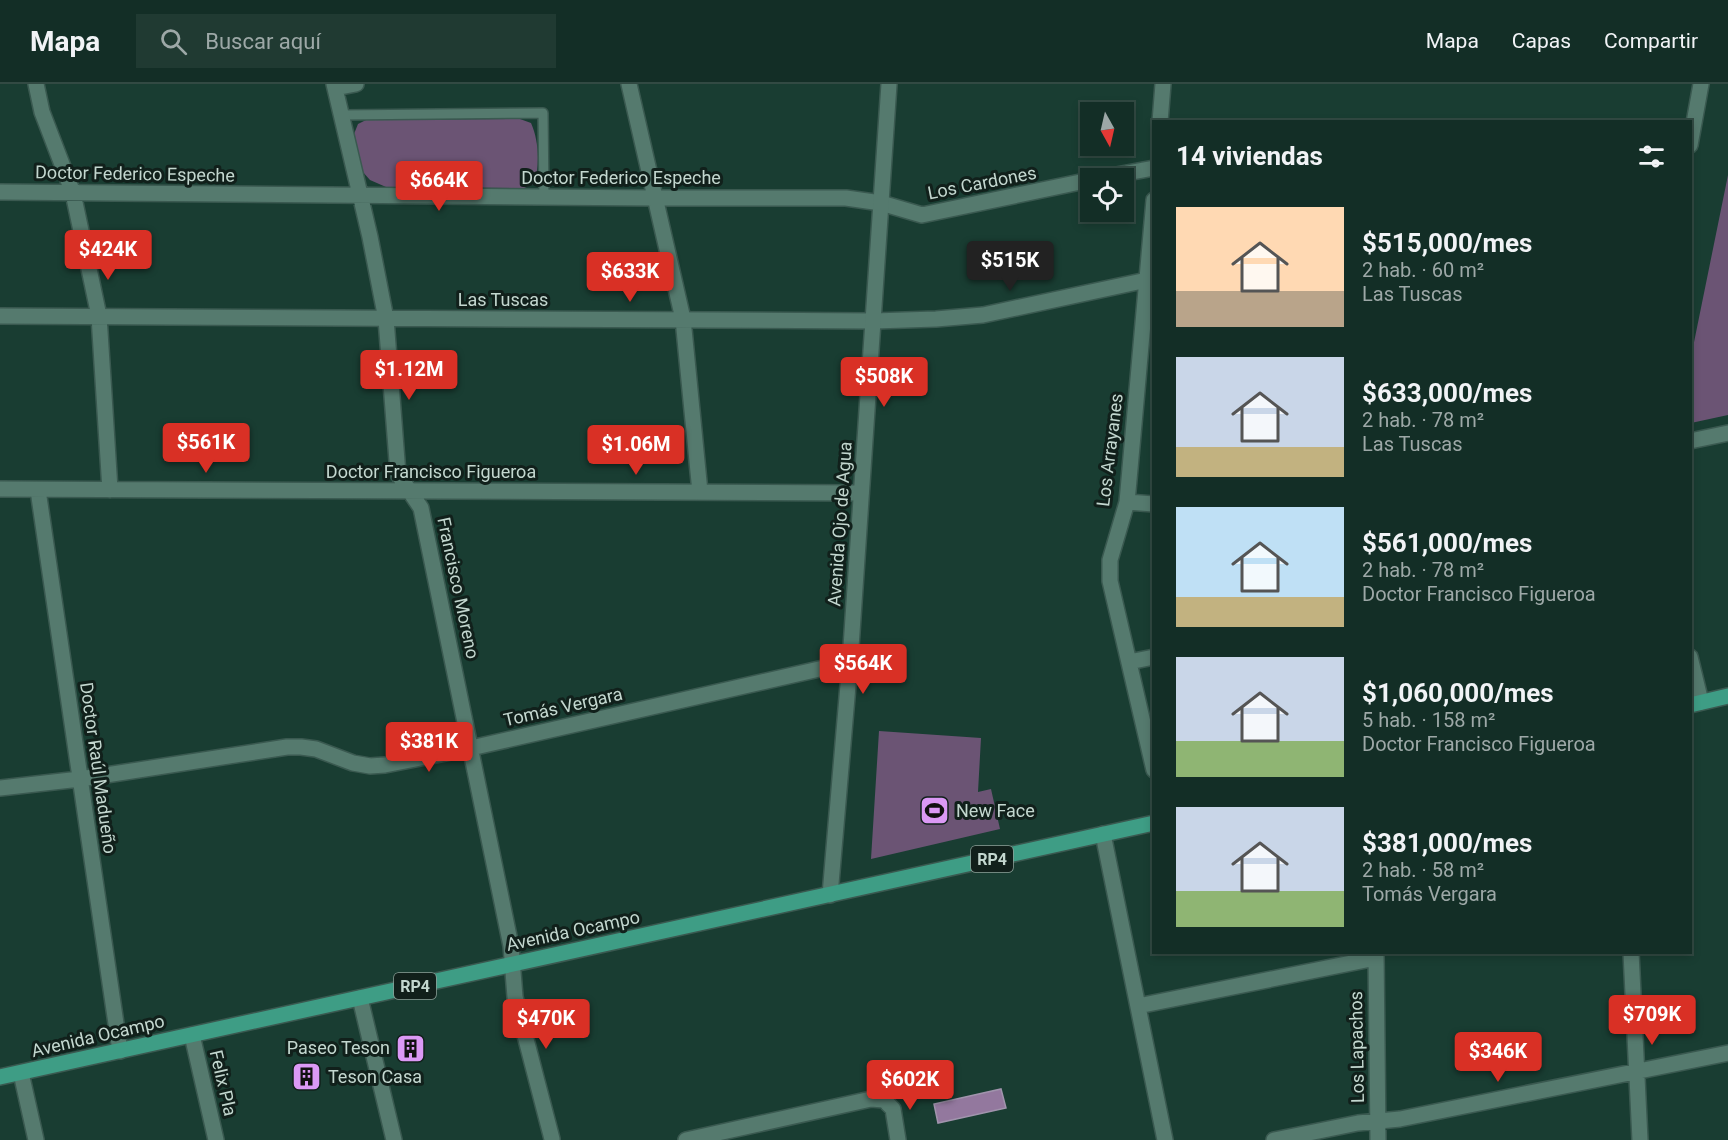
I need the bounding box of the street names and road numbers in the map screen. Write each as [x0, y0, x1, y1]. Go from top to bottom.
street label: Doctor Federico Espeche [35, 161, 235, 186]
street label: Los Cardones [926, 162, 1038, 203]
street label: Doctor Federico Espeche [521, 167, 721, 188]
street label: Las Tuscas [458, 289, 548, 310]
street label: Los Arrayanes [1092, 392, 1127, 508]
street label: Avenida Ojo de Agua [823, 441, 856, 607]
street label: Doctor Francisco Figueroa [326, 461, 536, 482]
street label: Francisco Moreno [433, 515, 484, 661]
street label: Doctor Raúl Madueño [76, 681, 121, 855]
street label: Tomás Vergara [501, 683, 624, 730]
road number: RP4 [971, 846, 1013, 872]
street label: Avenida Ocampo [504, 906, 642, 955]
road number: RP4 [394, 973, 436, 999]
street label: Los Lapachos [1345, 991, 1368, 1103]
street label: Avenida Ocampo [29, 1010, 166, 1061]
street label: Felix Pla [206, 1048, 241, 1118]

